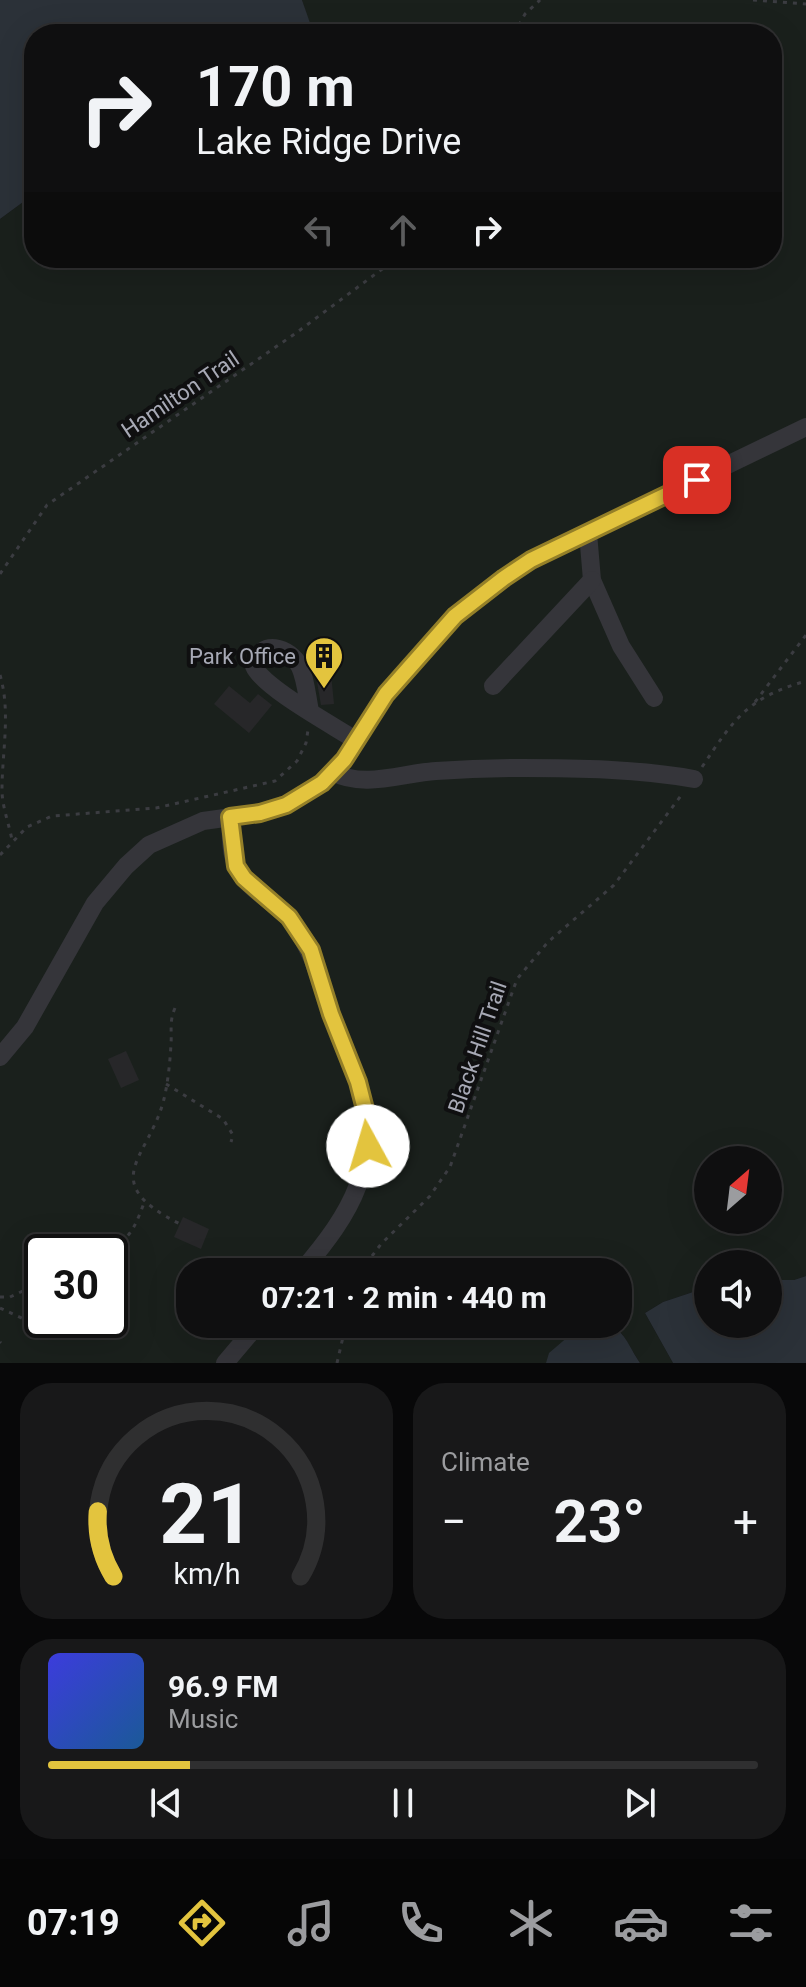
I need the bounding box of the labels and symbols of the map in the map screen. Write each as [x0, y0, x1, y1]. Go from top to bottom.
street label: Hamilton Trail [117, 346, 244, 443]
pin [663, 446, 731, 514]
building icon: Park Office [303, 635, 345, 690]
place label: Park Office [189, 644, 296, 669]
street label: Black Hill Trail [443, 978, 512, 1116]
position arrow [326, 1104, 410, 1188]
north arrow [694, 1146, 782, 1234]
speed limit sign: 30 [24, 1234, 128, 1338]

